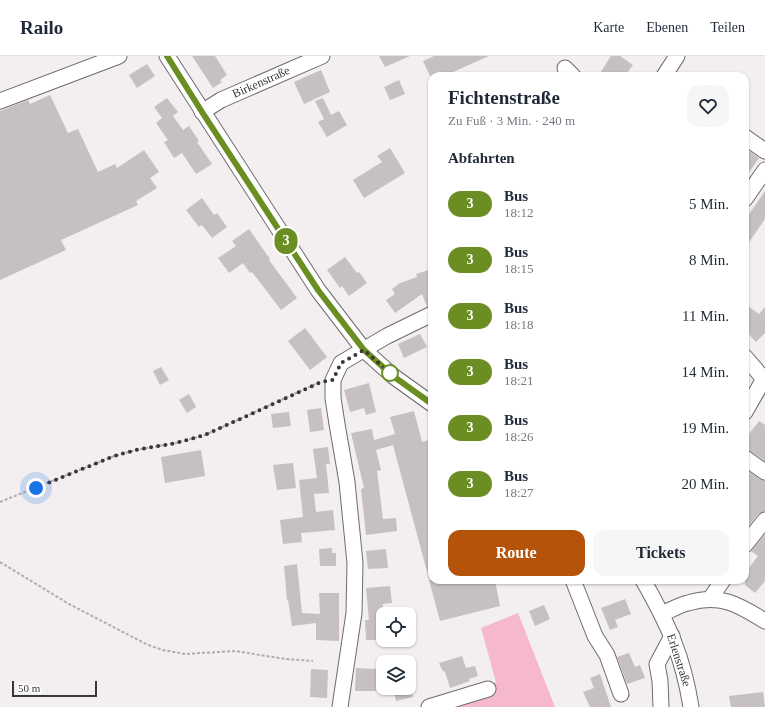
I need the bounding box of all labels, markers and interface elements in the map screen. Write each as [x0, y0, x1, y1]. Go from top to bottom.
text: Railo [20, 17, 63, 38]
text: Karte [593, 20, 624, 35]
text: Ebenen [646, 20, 688, 35]
text: Teilen [710, 20, 745, 35]
street label: Birkenstraße [230, 63, 292, 101]
button: heart [687, 85, 729, 127]
text: Fichtenstraße [448, 87, 560, 108]
text: Zu Fuß · 3 Min. · 240 m [448, 113, 575, 128]
text: Abfahrten [448, 150, 515, 166]
text: Bus [504, 188, 528, 204]
text: 3 [467, 196, 474, 211]
text: 5 Min. [689, 196, 729, 212]
text: 18:12 [504, 205, 534, 220]
line badge: 3 [273, 228, 299, 254]
text: 3 [283, 233, 290, 248]
text: Bus [504, 244, 528, 260]
text: 3 [467, 252, 474, 267]
text: 8 Min. [689, 252, 729, 268]
text: 18:15 [504, 261, 534, 276]
text: Bus [504, 300, 528, 316]
text: 3 [467, 308, 474, 323]
text: 11 Min. [682, 308, 729, 324]
text: 18:18 [504, 317, 534, 332]
text: Bus [504, 356, 528, 372]
unlabelled marker [381, 364, 399, 382]
text: 3 [467, 364, 474, 379]
text: 14 Min. [681, 364, 729, 380]
text: 18:21 [504, 373, 534, 388]
text: Bus [504, 412, 528, 428]
text: 3 [467, 420, 474, 435]
text: 19 Min. [681, 420, 729, 436]
text: 18:26 [504, 429, 534, 444]
text: Bus [504, 468, 528, 484]
text: 3 [467, 476, 474, 491]
text: 20 Min. [681, 476, 729, 492]
your location [26, 478, 46, 498]
text: 18:27 [504, 485, 534, 500]
button: Route [448, 530, 585, 576]
button: Tickets [593, 530, 729, 576]
map controls [376, 607, 416, 695]
button: locate [376, 607, 416, 647]
street label: Erlenstraße [664, 632, 694, 688]
button: layers [376, 655, 416, 695]
scale bar [12, 679, 97, 698]
text: 50 m [18, 682, 40, 694]

